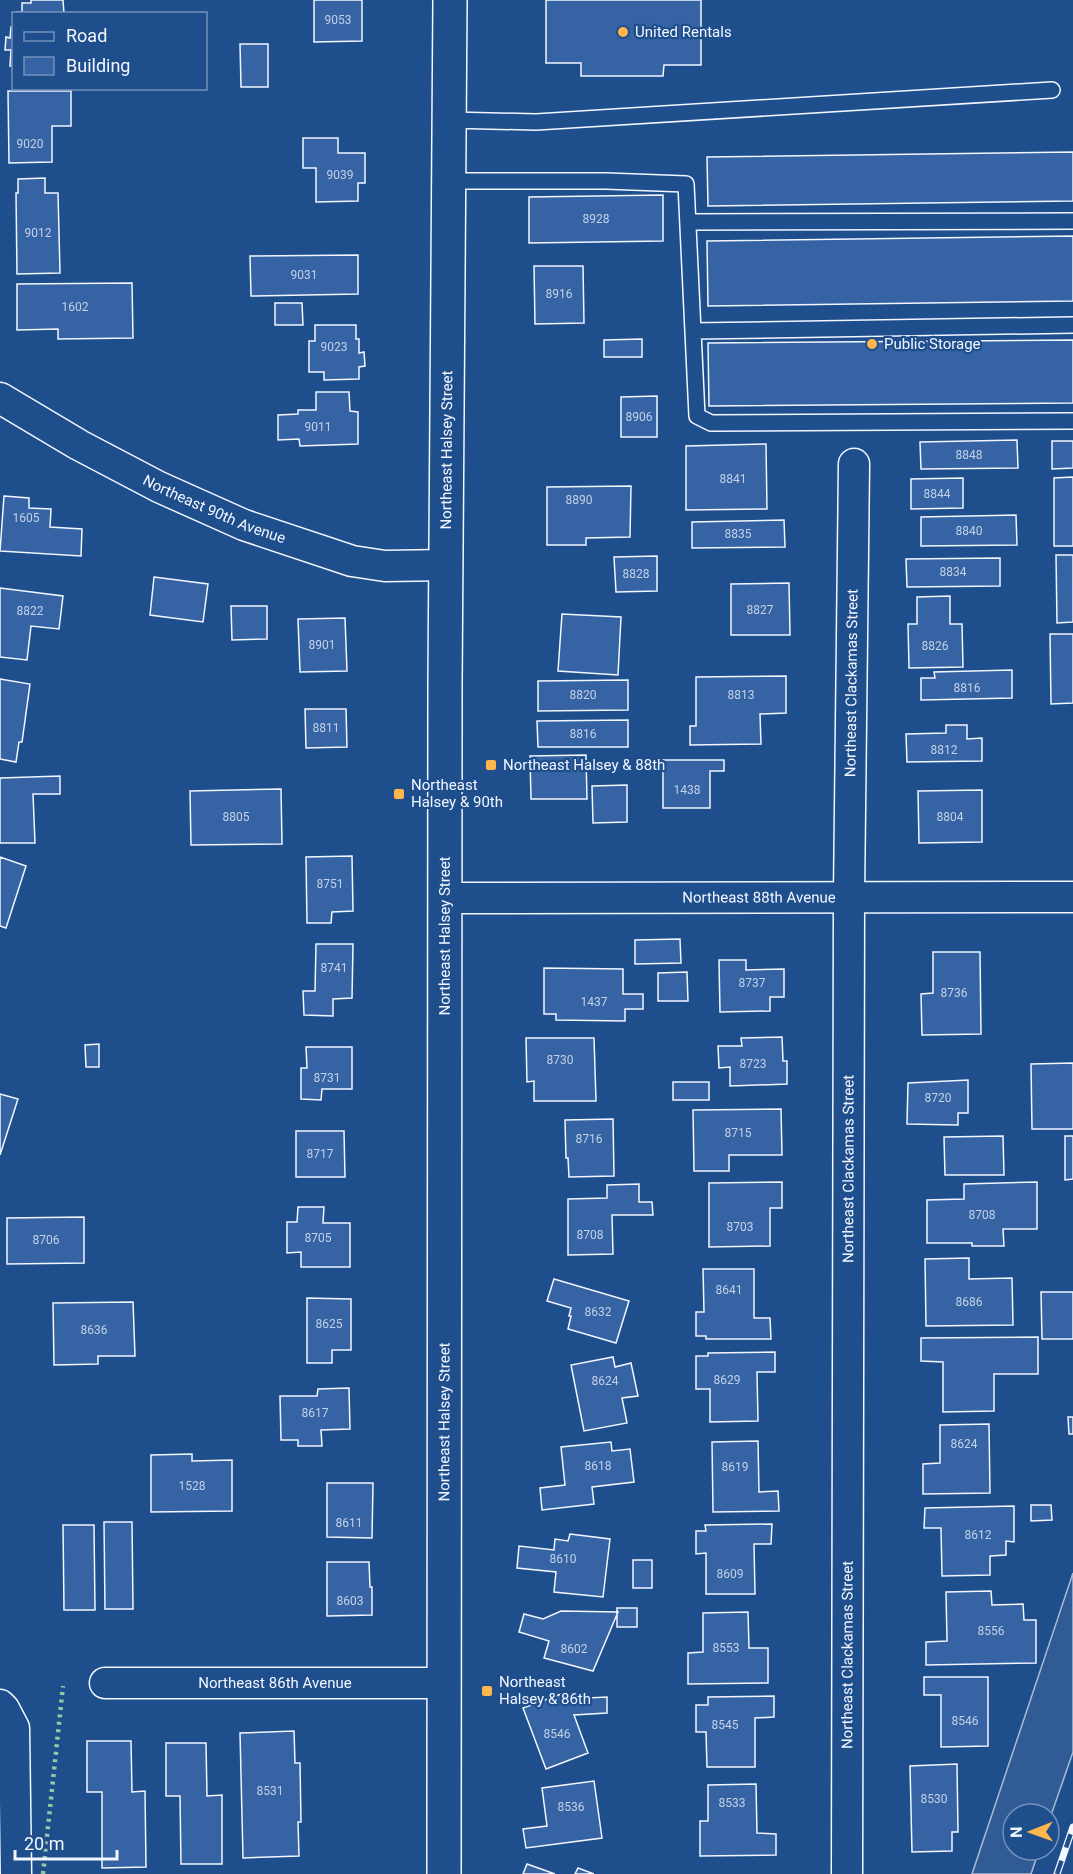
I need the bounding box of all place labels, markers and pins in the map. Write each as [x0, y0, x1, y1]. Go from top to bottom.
place label: United Rentals [635, 23, 732, 41]
marker: United Rentals [616, 25, 630, 39]
place label: Public Storage [884, 335, 981, 353]
marker: Public Storage [865, 337, 879, 351]
place label: Northeast Halsey & 88th [503, 756, 665, 774]
marker: Northeast Halsey & 88th [484, 758, 498, 772]
place label: Northeast Halsey & 90th [411, 776, 503, 811]
marker: Northeast Halsey & 90th [392, 787, 406, 801]
place label: Northeast Halsey & 86th [499, 1673, 591, 1708]
marker: Northeast Halsey & 86th [480, 1684, 494, 1698]

